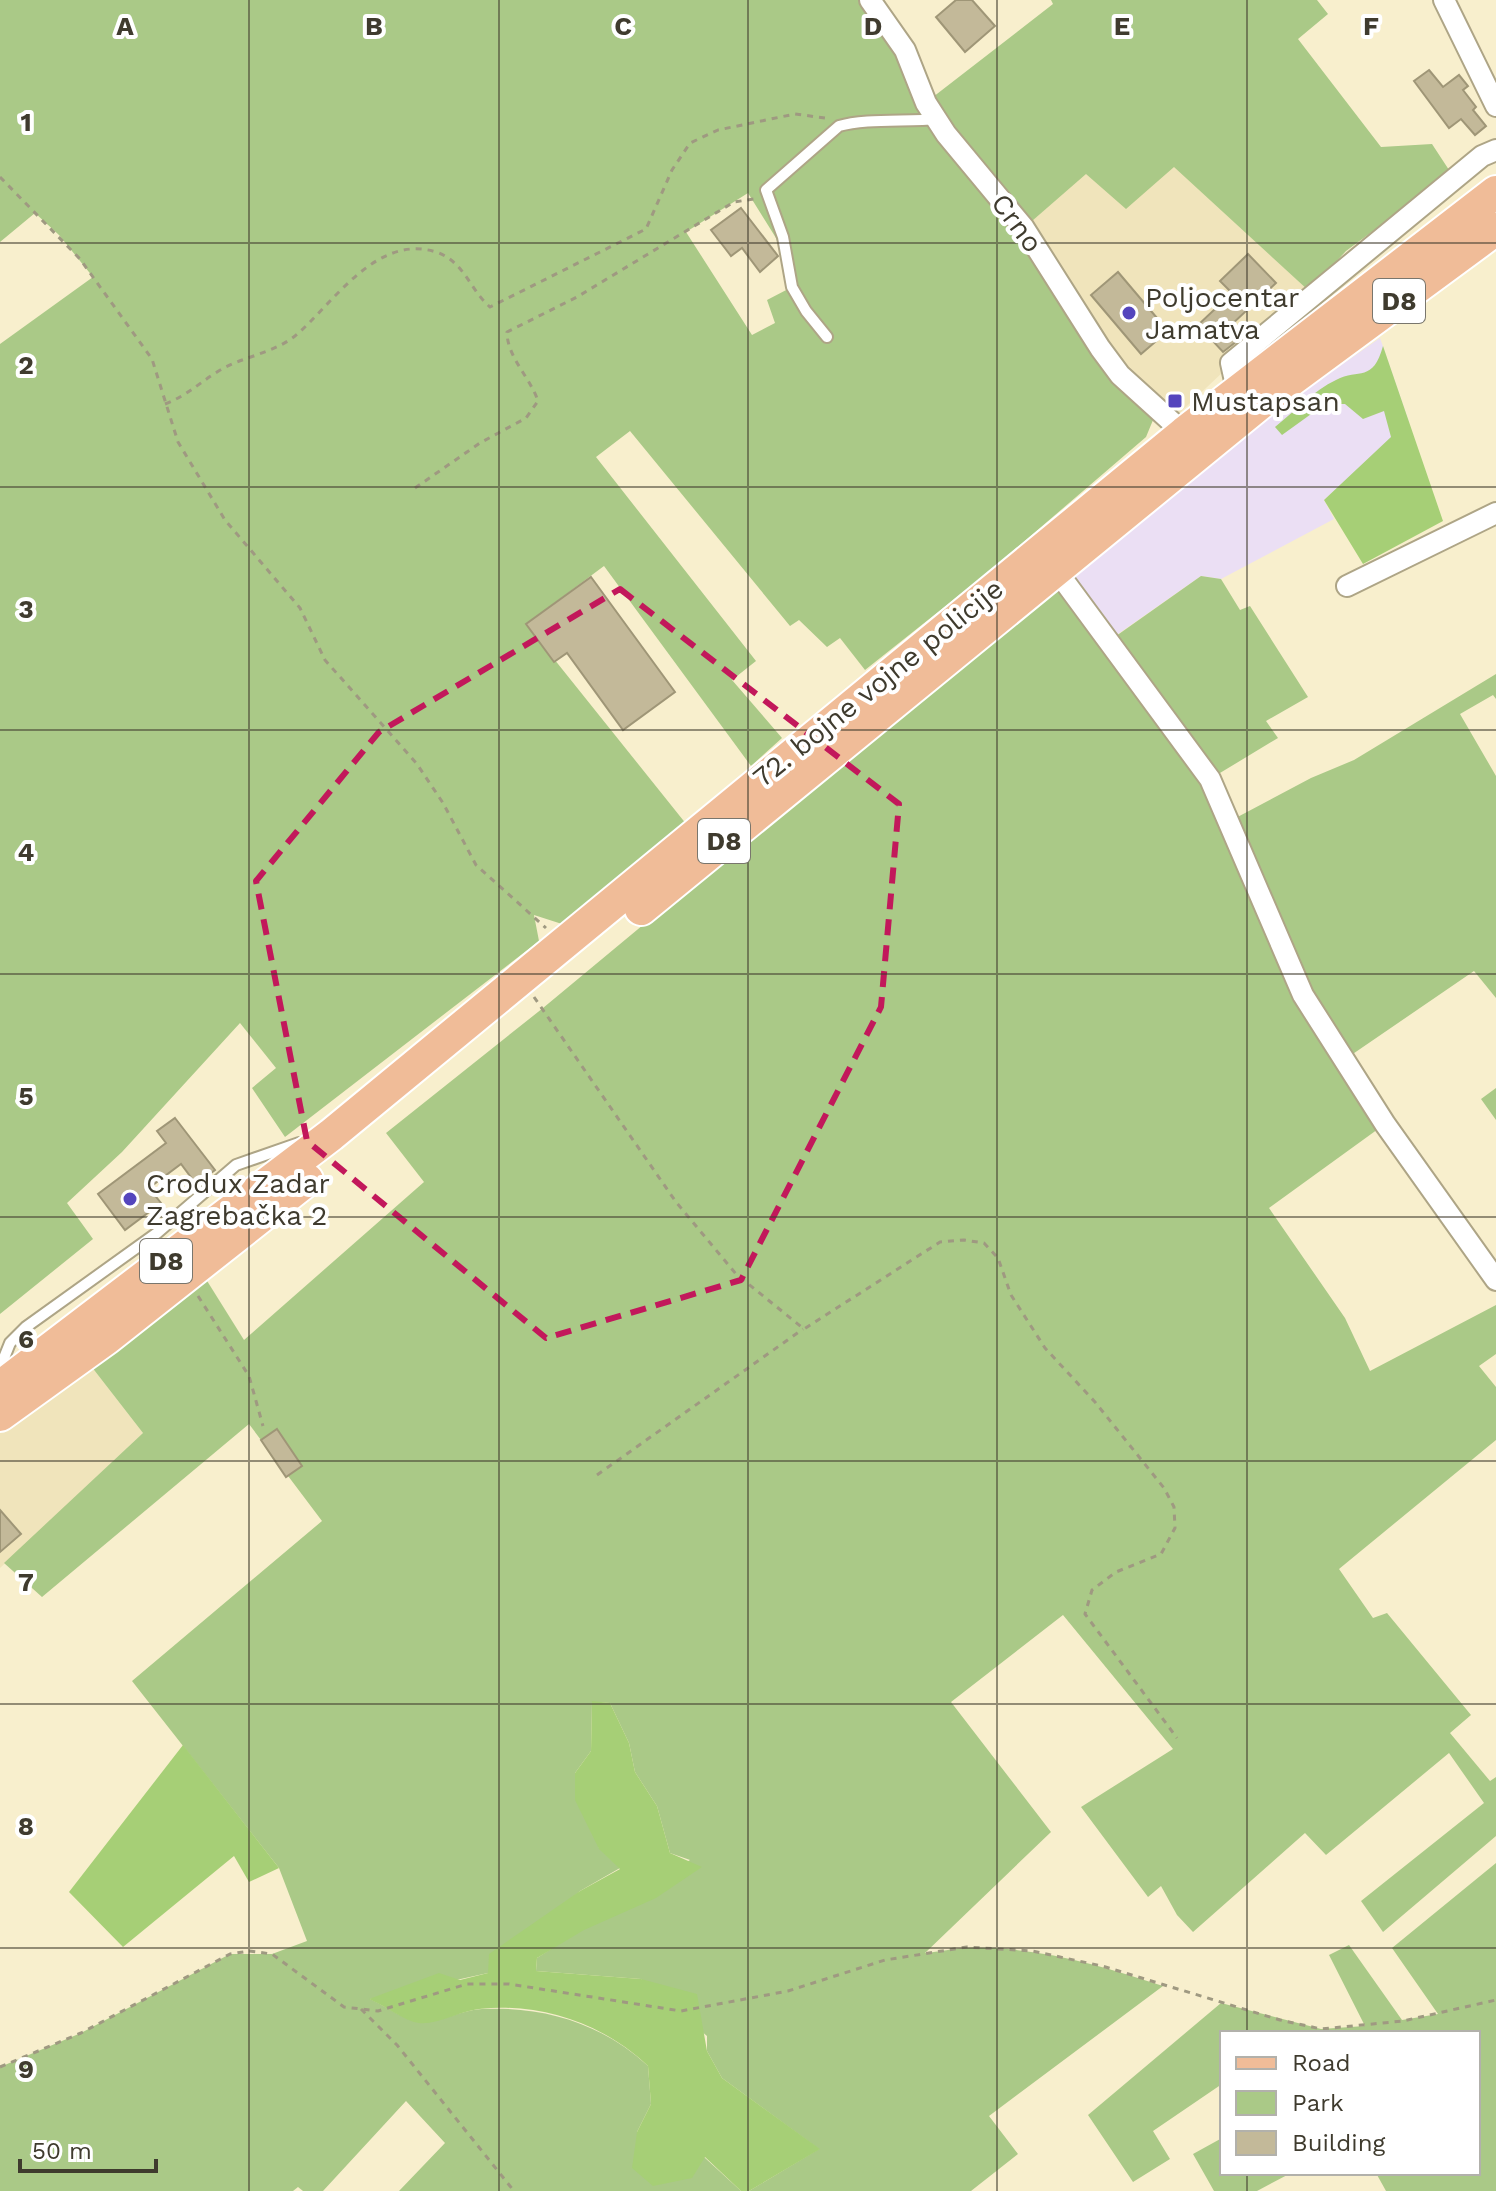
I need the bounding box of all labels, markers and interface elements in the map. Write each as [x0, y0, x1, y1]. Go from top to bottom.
text: A [116, 11, 134, 41]
text: B [365, 11, 383, 41]
text: C [614, 11, 632, 41]
text: D [864, 11, 882, 41]
text: E [1114, 11, 1130, 41]
text: F [1363, 11, 1379, 41]
text: 1 [20, 107, 32, 137]
street label: Crno [984, 187, 1050, 259]
road number: D8 [1373, 279, 1425, 323]
place label: Poljocentar Jamatva [1145, 281, 1299, 346]
marker: Poljocentar Jamatva [1120, 304, 1138, 322]
text: 2 [18, 350, 34, 380]
place label: Mustapsan [1191, 385, 1340, 418]
marker: Mustapsan [1166, 392, 1184, 410]
street label: 72. bojne vojne policije [746, 572, 1010, 794]
text: 3 [18, 594, 34, 624]
road number: D8 [698, 819, 750, 863]
text: 4 [18, 837, 35, 867]
text: 5 [18, 1081, 34, 1111]
place label: Crodux Zadar Zagrebačka 2 [146, 1167, 330, 1232]
marker: Crodux Zadar Zagrebačka 2 [121, 1190, 139, 1208]
road number: D8 [140, 1239, 192, 1283]
text: 6 [18, 1324, 34, 1354]
text: 7 [18, 1567, 34, 1597]
text: 8 [18, 1811, 34, 1841]
legend [1220, 2031, 1480, 2175]
text: Road [1292, 2049, 1351, 2077]
text: 9 [18, 2054, 34, 2084]
text: Park [1292, 2089, 1344, 2117]
scale bar [20, 2123, 156, 2173]
text: Building [1292, 2129, 1385, 2157]
text: 50 m [32, 2137, 92, 2165]

